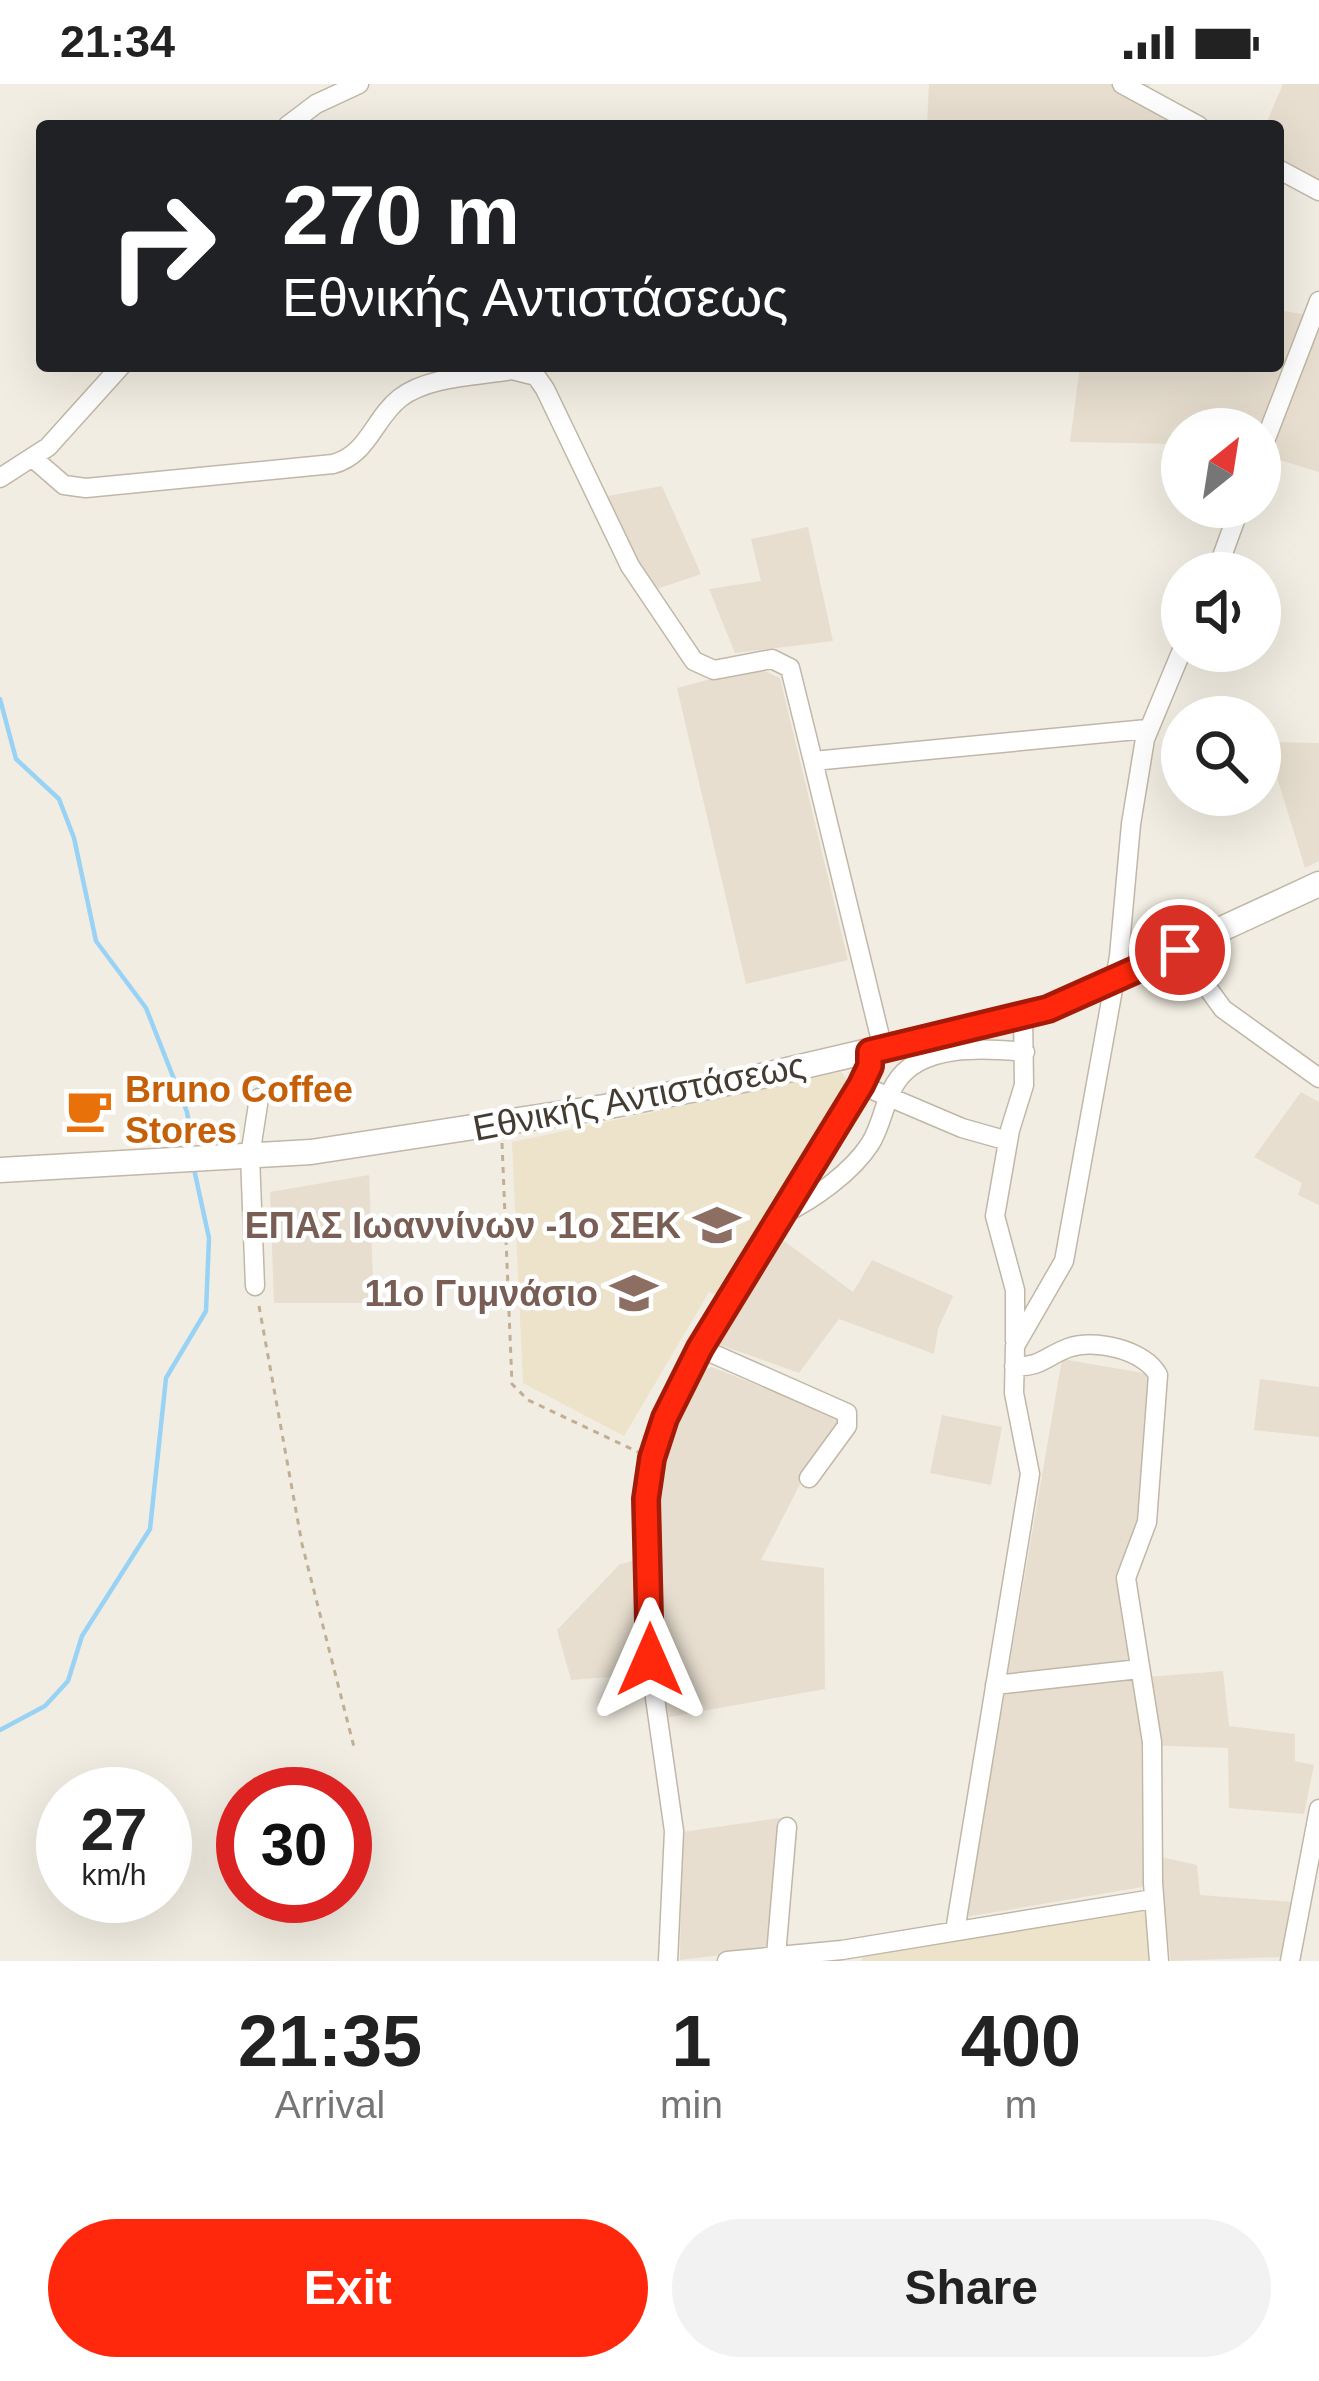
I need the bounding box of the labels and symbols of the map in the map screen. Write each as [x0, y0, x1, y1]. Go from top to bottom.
north arrow [1161, 408, 1281, 528]
pin [1129, 899, 1231, 1001]
street label: Εθνικής Αντιστάσεως [470, 1044, 809, 1149]
place label: Bruno Coffee Stores [125, 1069, 353, 1151]
cafe icon: Bruno Coffee Stores [64, 1085, 114, 1135]
school or university icon: ΕΠΑΣ Ιωαννίνων -1ο ΣΕΚ [692, 1200, 742, 1250]
place label: ΕΠΑΣ Ιωαννίνων -1ο ΣΕΚ [245, 1205, 681, 1246]
school or university icon: 11o Γυμνάσιο [609, 1268, 659, 1318]
place label: 11o Γυμνάσιο [365, 1273, 598, 1314]
position arrow [587, 1597, 713, 1723]
speed limit sign: 30 [216, 1767, 372, 1923]

